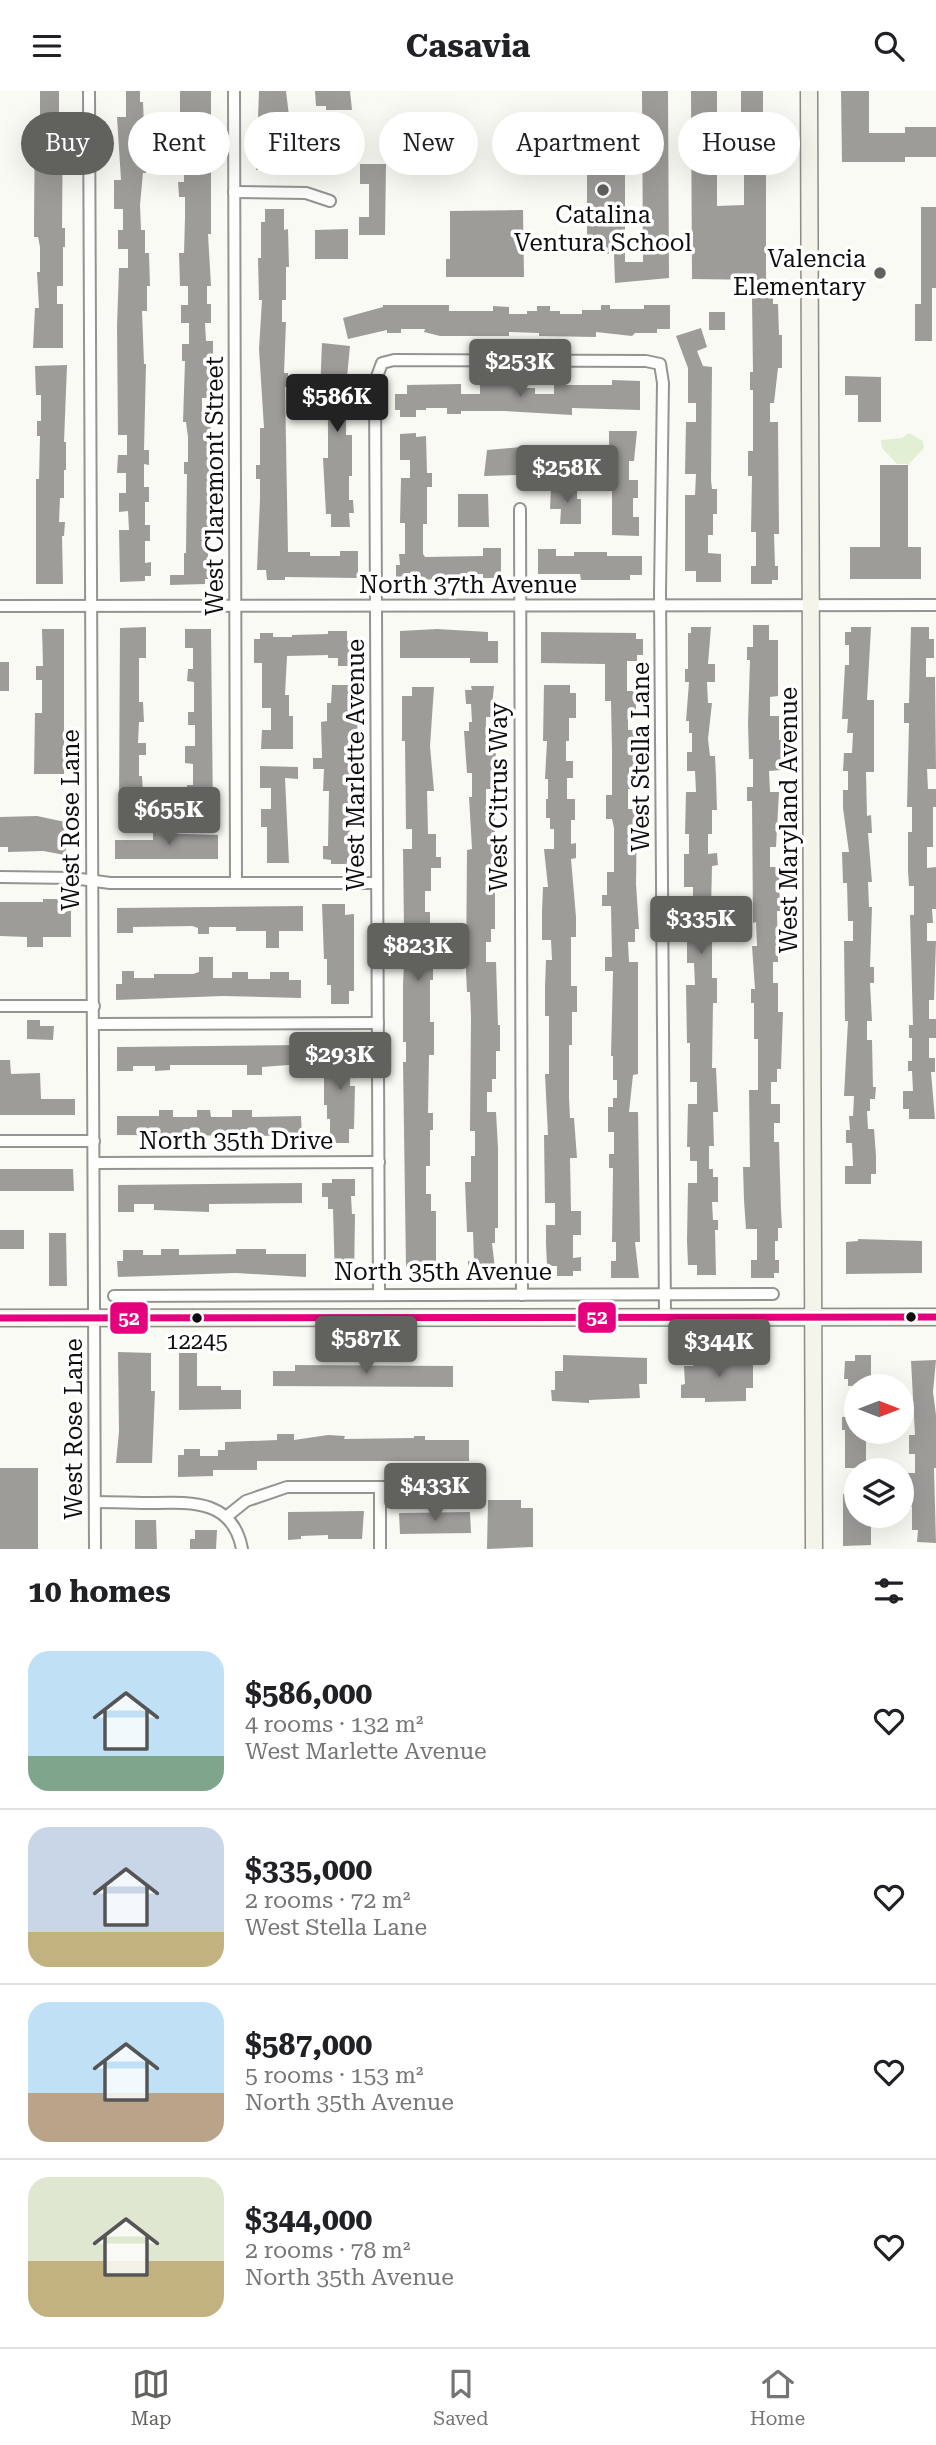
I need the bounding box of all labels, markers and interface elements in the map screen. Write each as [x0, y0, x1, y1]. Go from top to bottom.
icon: menu [28, 27, 66, 65]
text: Casavia [406, 27, 530, 65]
icon: search [870, 27, 908, 65]
chip: Buy [21, 112, 114, 175]
chip: Rent [128, 112, 230, 175]
chip: Filters [244, 112, 365, 175]
chip: New [379, 112, 478, 175]
chip: Apartment [492, 112, 664, 175]
chip: House [678, 112, 800, 175]
marker: Catalina Ventura School [595, 182, 611, 198]
place label: Catalina Ventura School [514, 201, 692, 257]
place label: Valencia Elementary [733, 245, 867, 301]
marker: Valencia Elementary [872, 265, 888, 281]
pin: $253K [471, 339, 569, 399]
text: $253K [485, 348, 555, 375]
street label: West Claremont Street [201, 356, 229, 616]
pin: $586K [288, 375, 386, 434]
text: $586K [302, 383, 372, 410]
pin: $258K [518, 445, 616, 505]
text: $258K [532, 454, 602, 481]
street label: North 37th Avenue [359, 571, 577, 599]
street label: West Marlette Avenue [342, 639, 370, 891]
street label: West Stella Lane [627, 662, 655, 852]
street label: West Maryland Avenue [775, 687, 803, 953]
street label: West Citrus Way [485, 702, 513, 892]
street label: West Rose Lane [57, 729, 85, 911]
pin: $655K [120, 787, 218, 847]
text: $655K [134, 796, 204, 823]
pin: $335K [652, 897, 750, 956]
text: $335K [666, 905, 736, 932]
pin: $823K [369, 923, 467, 983]
text: $823K [383, 932, 453, 959]
pin: $293K [291, 1033, 389, 1092]
text: $293K [305, 1041, 375, 1068]
street label: North 35th Drive [139, 1127, 333, 1155]
street label: North 35th Avenue [334, 1258, 552, 1286]
line badge: 52 [109, 1301, 149, 1335]
line badge: 52 [577, 1301, 617, 1334]
text: 52 [586, 1306, 608, 1329]
text: 52 [118, 1307, 140, 1330]
unlabelled marker [904, 1310, 918, 1324]
marker: 12245 [190, 1311, 204, 1325]
pin: $587K [317, 1317, 415, 1376]
pin: $344K [670, 1319, 768, 1379]
text: $587K [331, 1325, 401, 1352]
text: $344K [684, 1328, 754, 1355]
place label: 12245 [166, 1329, 228, 1354]
street label: West Rose Lane [60, 1338, 88, 1520]
north arrow [844, 1374, 914, 1444]
map controls [844, 1374, 914, 1528]
button: layers [844, 1458, 914, 1528]
pin: $433K [386, 1463, 484, 1523]
text: $433K [400, 1472, 470, 1499]
icon: filters [870, 1572, 908, 1610]
text: 10 homes [28, 1574, 171, 1609]
text: $586,000 [245, 1676, 372, 1711]
icon: home [84, 1679, 168, 1763]
icon: heart [870, 1702, 908, 1740]
text: 4 rooms · 132 m² [245, 1711, 423, 1738]
text: West Marlette Avenue [245, 1738, 487, 1765]
text: $335,000 [245, 1852, 372, 1887]
icon: home [84, 1855, 168, 1939]
icon: heart [870, 1878, 908, 1916]
text: 2 rooms · 72 m² [245, 1887, 411, 1914]
text: West Stella Lane [245, 1914, 427, 1941]
text: $587,000 [245, 2027, 372, 2062]
icon: home [84, 2030, 168, 2114]
icon: heart [870, 2053, 908, 2091]
text: 5 rooms · 153 m² [245, 2062, 423, 2089]
text: North 35th Avenue [245, 2089, 454, 2116]
text: $344,000 [245, 2202, 372, 2237]
icon: home [84, 2205, 168, 2289]
icon: heart [870, 2228, 908, 2266]
text: 2 rooms · 78 m² [245, 2237, 411, 2264]
text: North 35th Avenue [245, 2264, 454, 2291]
tab: Map [131, 2365, 172, 2430]
tab: Saved [433, 2365, 488, 2430]
tab: Home [750, 2365, 805, 2430]

